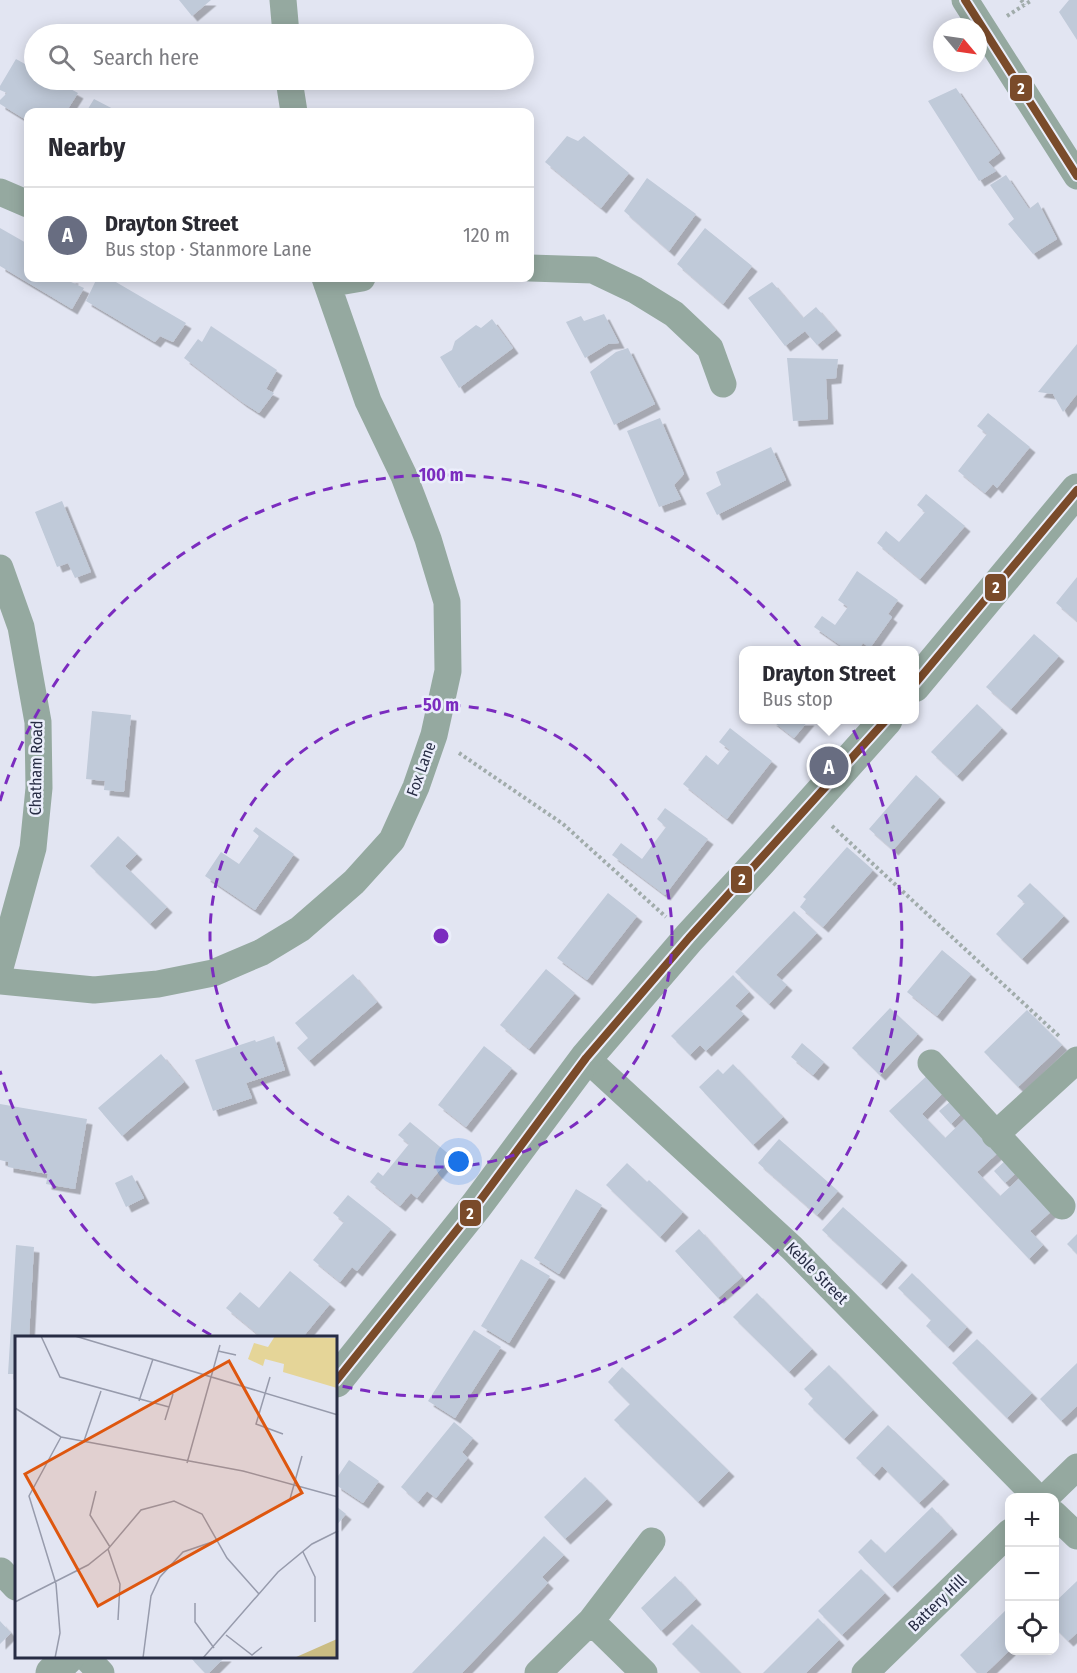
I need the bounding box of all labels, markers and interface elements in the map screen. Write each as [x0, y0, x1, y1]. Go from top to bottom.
north arrow [933, 18, 987, 72]
search box [24, 24, 534, 90]
icon: search [45, 41, 78, 74]
text: Search here [93, 44, 199, 71]
line badge: 2 [1009, 74, 1033, 102]
text: 2 [1016, 79, 1025, 98]
text: Nearby [48, 132, 125, 163]
text: Drayton Street [105, 210, 238, 237]
text: A [62, 223, 73, 247]
text: 120 m [463, 223, 510, 247]
text: Bus stop · Stanmore Lane [105, 237, 312, 261]
text: 100 m [419, 464, 463, 486]
line badge: 2 [984, 573, 1007, 602]
text: 2 [991, 578, 1000, 597]
popup [739, 646, 919, 724]
text: Drayton Street [762, 660, 896, 687]
text: Bus stop [762, 687, 833, 711]
text: 50 m [423, 694, 459, 716]
street label: Chatham Road [26, 720, 46, 816]
street label: Fox Lane [402, 739, 440, 799]
pin: A [810, 744, 848, 789]
line badge: 2 [730, 865, 753, 894]
text: 2 [737, 870, 746, 889]
centre of rings [431, 926, 451, 946]
your location [444, 1147, 473, 1176]
line badge: 2 [459, 1199, 482, 1227]
text: 2 [465, 1204, 474, 1223]
street label: Keble Street [782, 1238, 852, 1308]
inset map [15, 1336, 338, 1658]
map controls [1005, 1493, 1059, 1655]
button: + [1005, 1493, 1059, 1547]
button: − [1005, 1547, 1059, 1601]
street label: Battery Hill [904, 1571, 970, 1635]
button: locate [1005, 1601, 1059, 1655]

